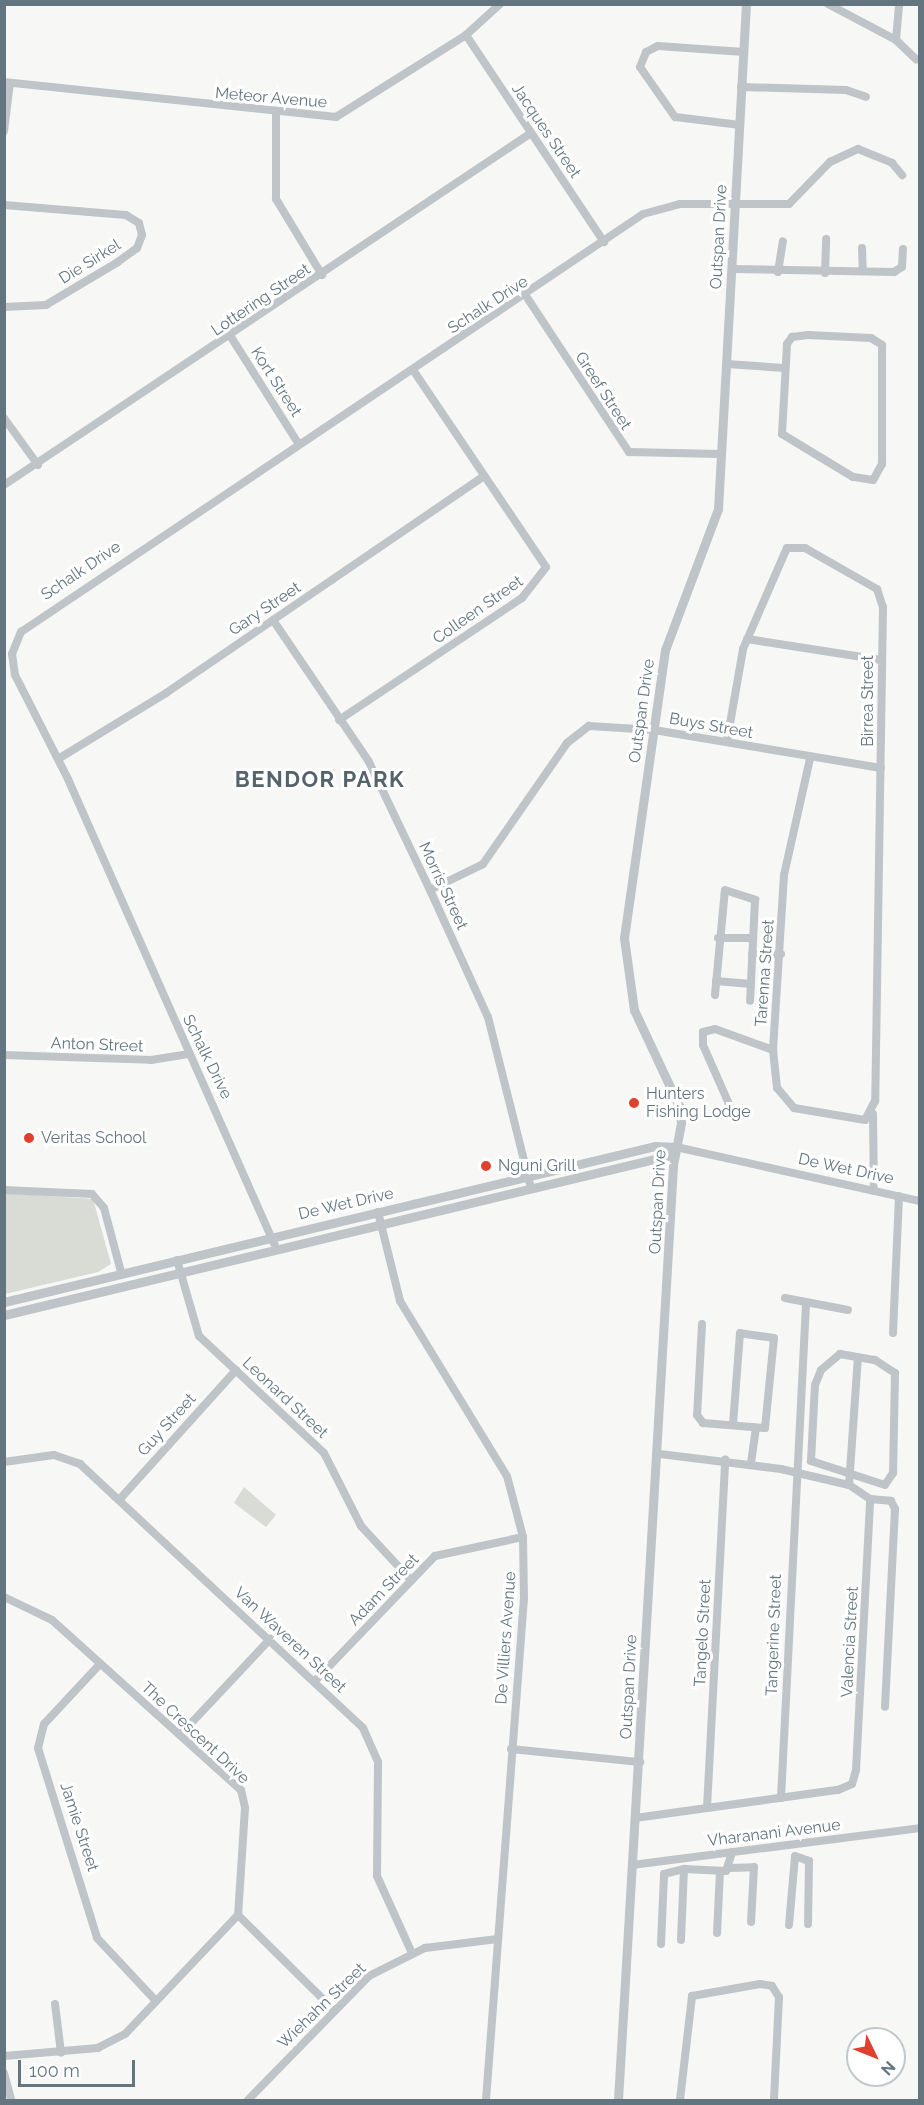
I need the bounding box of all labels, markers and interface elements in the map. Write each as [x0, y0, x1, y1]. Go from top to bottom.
street label: Jacques Street [507, 80, 585, 182]
street label: Meteor Avenue [214, 84, 328, 112]
street label: Outspan Drive [707, 184, 731, 290]
street label: Die Sirkel [56, 236, 124, 288]
street label: Lottering Street [208, 260, 314, 340]
street label: Schalk Drive [444, 272, 532, 338]
street label: Kort Street [247, 344, 305, 420]
street label: Greef Street [571, 348, 635, 434]
street label: Schalk Drive [38, 537, 124, 605]
street label: Colleen Street [429, 572, 527, 648]
street label: Gary Street [225, 578, 305, 640]
street label: Birrea Street [858, 655, 878, 747]
street label: Outspan Drive [625, 658, 659, 764]
street label: Buys Street [668, 709, 754, 743]
district label: BENDOR PARK [235, 767, 405, 793]
street label: Morris Street [414, 839, 472, 933]
street label: Tarenna Street [752, 919, 778, 1027]
street label: Schalk Drive [178, 1012, 236, 1102]
street label: Anton Street [50, 1034, 144, 1056]
place label: Hunters Fishing Lodge [646, 1084, 751, 1122]
marker: Hunters Fishing Lodge [627, 1096, 641, 1110]
place label: Veritas School [41, 1128, 146, 1148]
marker: Veritas School [22, 1131, 36, 1145]
street label: Outspan Drive [646, 1149, 670, 1255]
street label: De Wet Drive [796, 1149, 896, 1189]
place label: Nguni Grill [498, 1156, 576, 1176]
marker: Nguni Grill [479, 1159, 493, 1173]
street label: De Wet Drive [296, 1184, 396, 1224]
street label: Leonard Street [238, 1354, 332, 1442]
street label: Guy Street [134, 1390, 200, 1460]
street label: Adam Street [345, 1550, 423, 1630]
street label: De Villiers Avenue [492, 1570, 520, 1706]
street label: Tangerine Street [762, 1574, 786, 1696]
street label: Tangelo Street [691, 1579, 715, 1687]
street label: Van Waveren Street [230, 1583, 350, 1697]
street label: Valencia Street [838, 1586, 862, 1698]
street label: Outspan Drive [617, 1634, 641, 1740]
street label: The Crescent Drive [137, 1678, 253, 1788]
street label: Jamie Street [56, 1780, 102, 1874]
street label: Vharanani Avenue [706, 1815, 842, 1851]
street label: Wiehahn Street [274, 1959, 370, 2053]
north arrow [846, 2027, 906, 2087]
scale bar [21, 2048, 138, 2086]
text: N [877, 2057, 899, 2079]
text: 100 m [29, 2060, 80, 2081]

